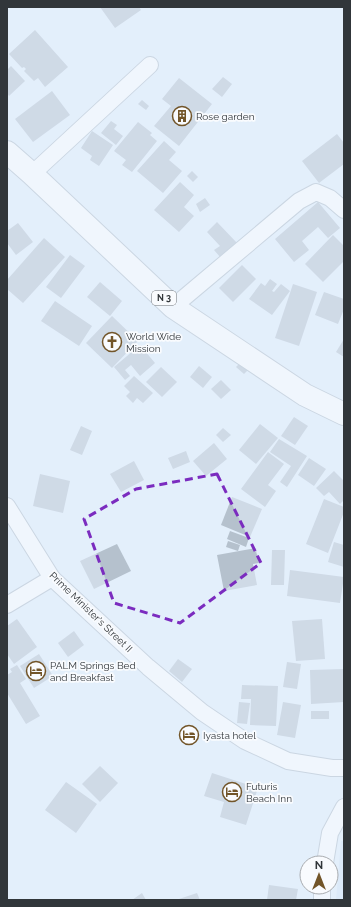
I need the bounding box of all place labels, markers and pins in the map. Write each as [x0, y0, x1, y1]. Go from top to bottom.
building icon: Rose garden [171, 105, 193, 127]
place label: Rose garden [196, 111, 255, 122]
church icon: World Wide Mission [101, 331, 123, 353]
place label: World Wide Mission [126, 331, 181, 354]
hotel icon: PALM Springs Bed and Breakfast [25, 660, 47, 682]
place label: PALM Springs Bed and Breakfast [50, 660, 136, 683]
hotel icon: Iyasta hotel [178, 724, 200, 746]
place label: Iyasta hotel [203, 730, 256, 741]
hotel icon: Futuris Beach Inn [221, 781, 243, 803]
place label: Futuris Beach Inn [246, 781, 292, 804]

